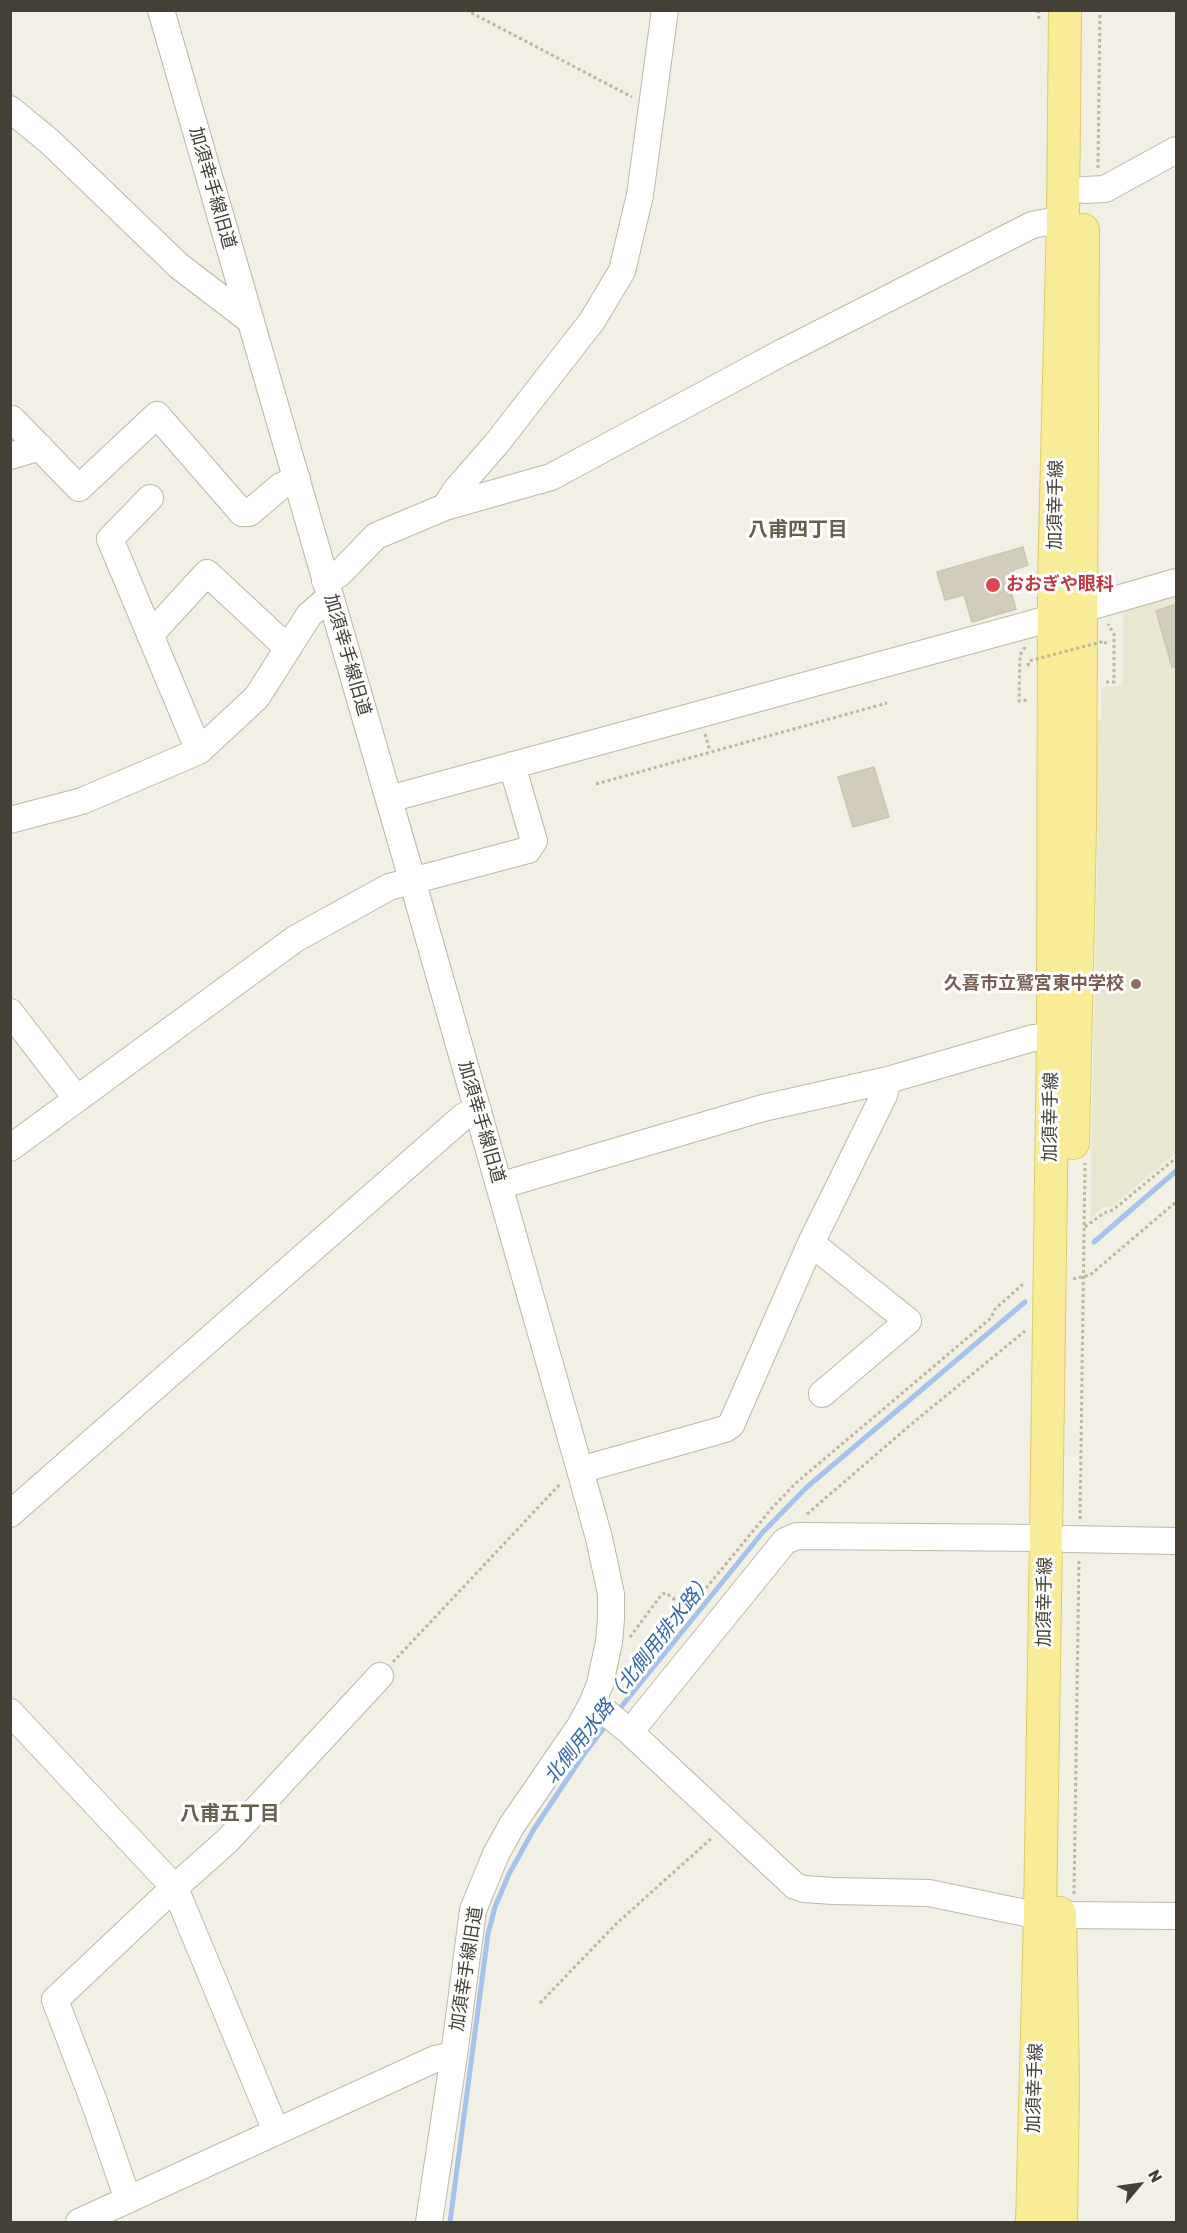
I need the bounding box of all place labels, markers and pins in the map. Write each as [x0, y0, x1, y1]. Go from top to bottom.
place label: おおぎや眼科 [1006, 574, 1114, 596]
marker: おおぎや眼科 [984, 576, 1002, 594]
place label: 久喜市立鷲宮東中学校 [944, 973, 1124, 995]
marker: 久喜市立鷲宮東中学校 [1129, 977, 1143, 991]

